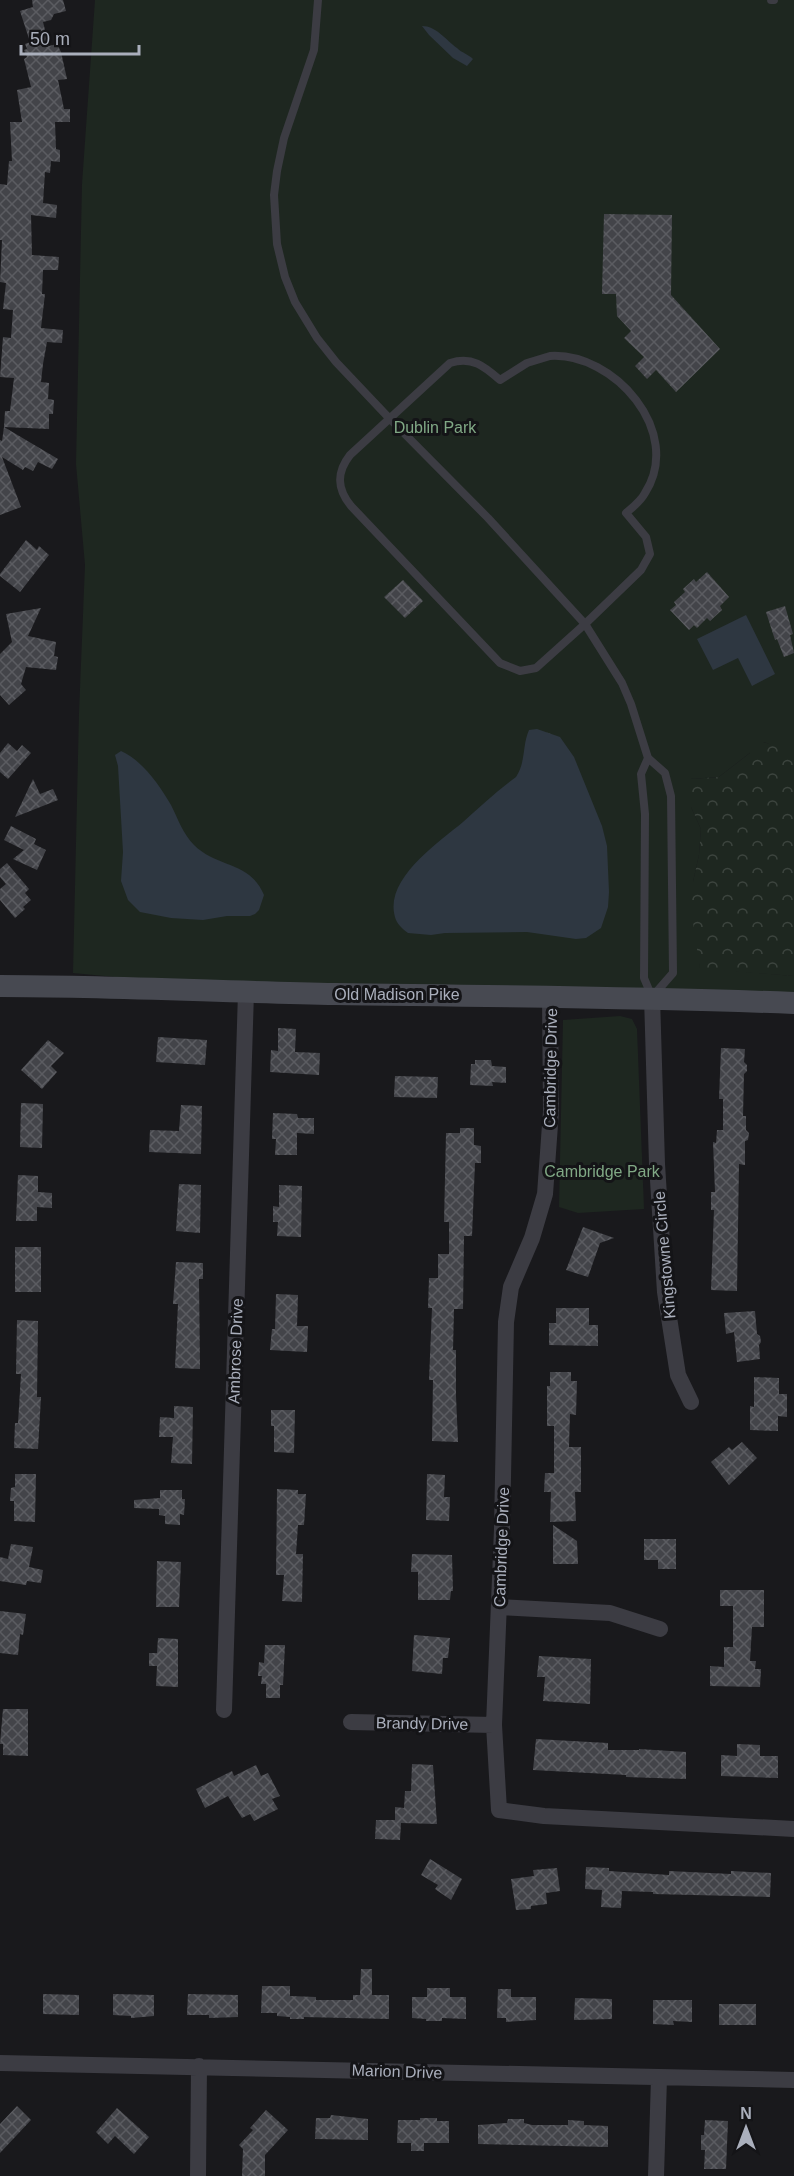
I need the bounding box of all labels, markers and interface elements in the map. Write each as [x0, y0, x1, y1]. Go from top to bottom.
scale bar [21, 18, 140, 56]
text: 50 m [30, 29, 70, 49]
park label: Dublin Park [394, 419, 477, 436]
street label: Old Madison Pike [334, 986, 460, 1003]
street label: Cambridge Drive [541, 1008, 560, 1128]
park label: Cambridge Park [544, 1163, 661, 1180]
street label: Kingstowne Circle [650, 1190, 679, 1319]
street label: Ambrose Drive [225, 1298, 246, 1404]
street label: Cambridge Drive [491, 1487, 512, 1607]
street label: Brandy Drive [376, 1714, 468, 1733]
street label: Marion Drive [351, 2061, 443, 2082]
north arrow [716, 2098, 776, 2158]
text: N [740, 2105, 752, 2122]

